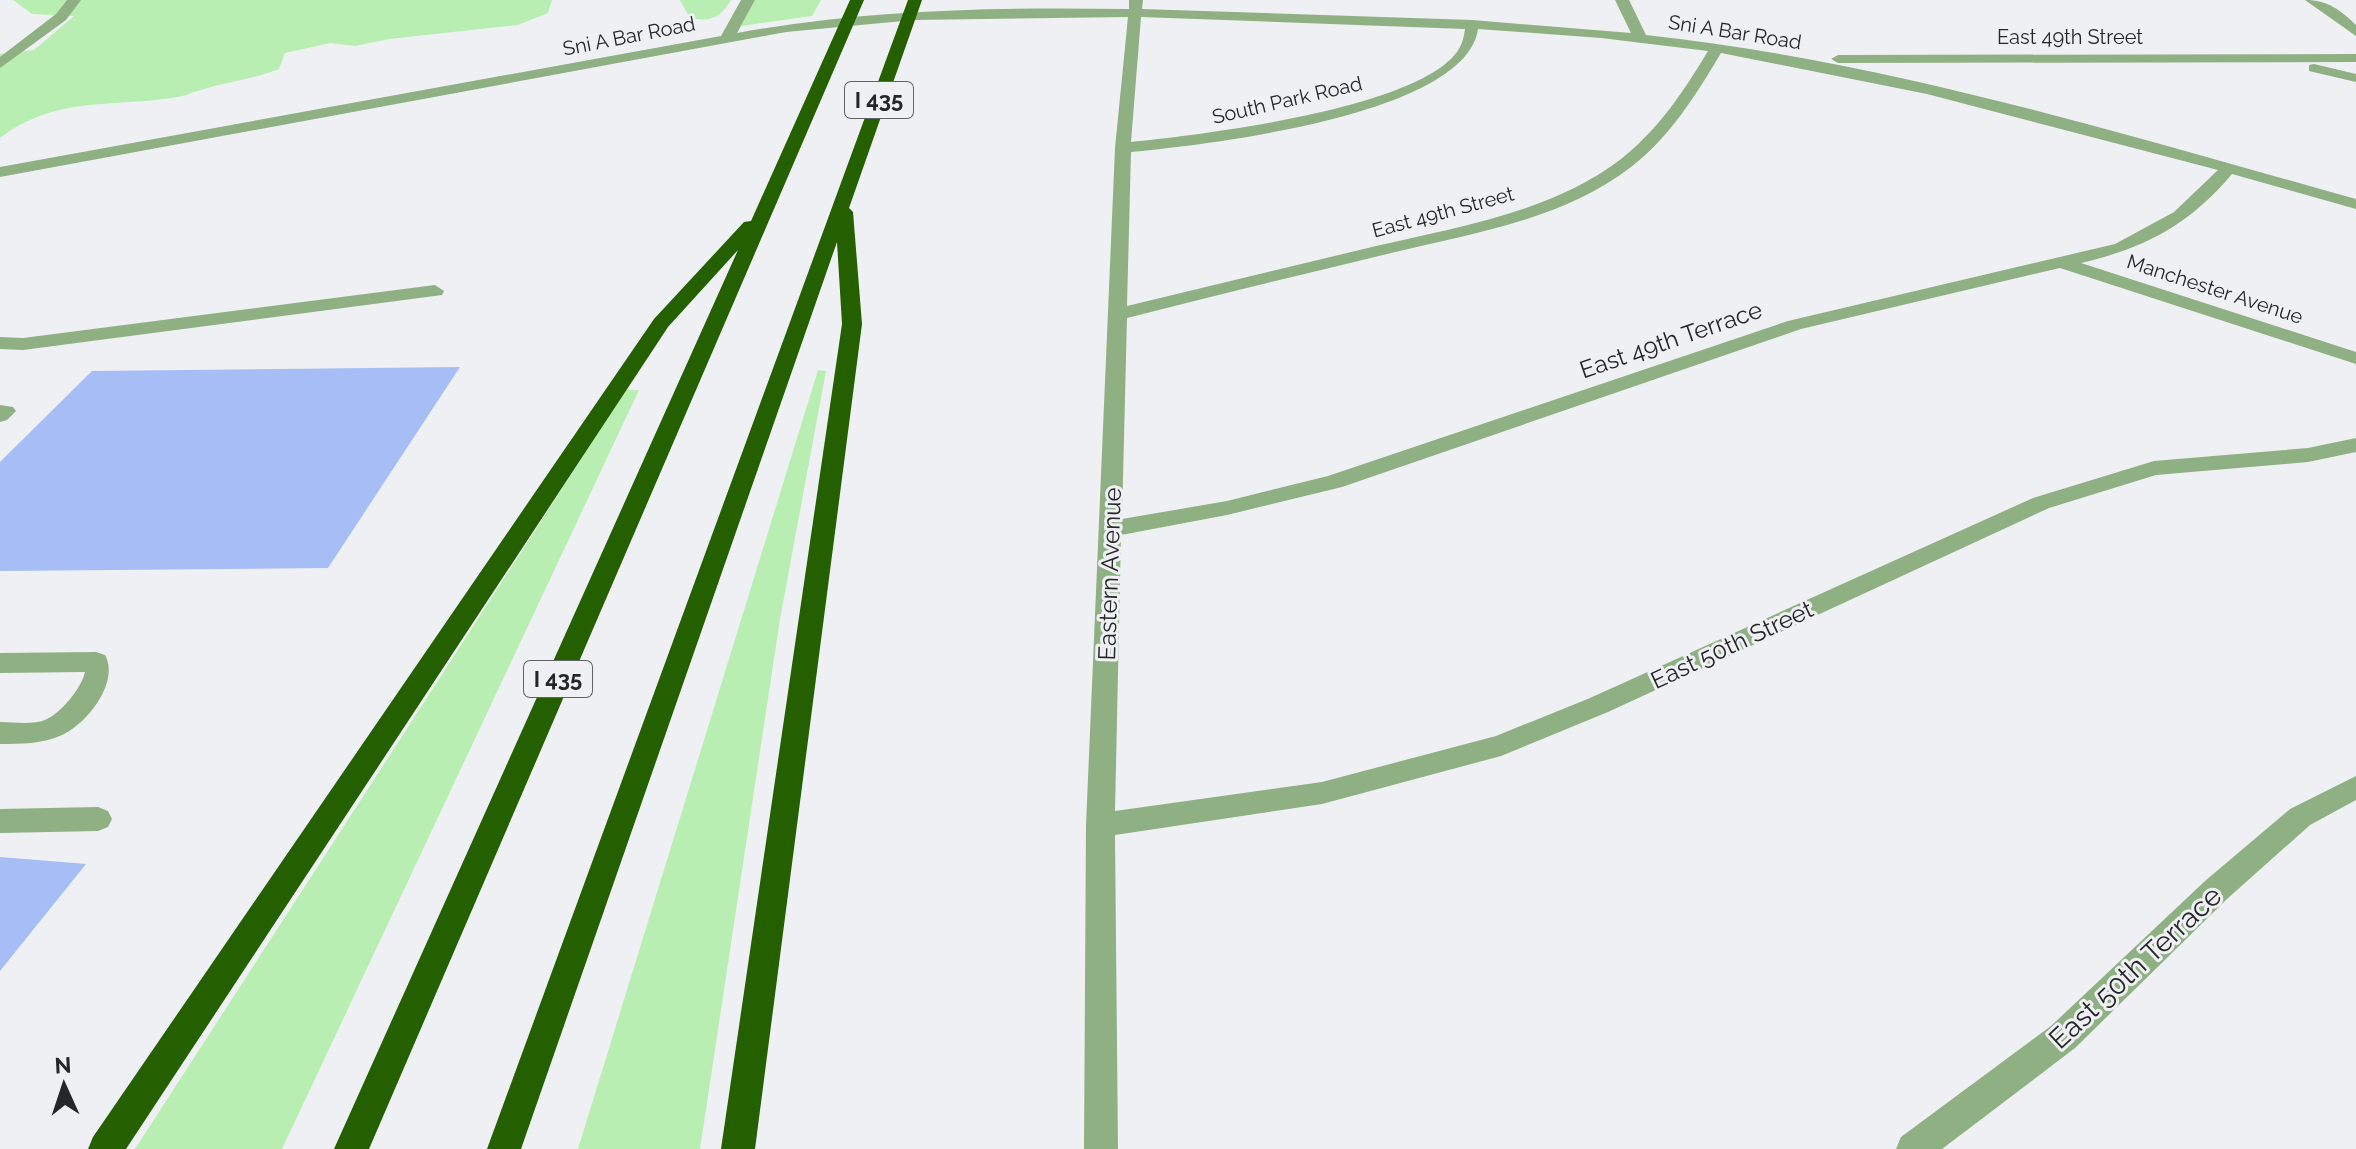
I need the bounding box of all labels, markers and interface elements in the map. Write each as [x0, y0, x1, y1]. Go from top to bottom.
street label: Sni A Bar Road [1667, 10, 1803, 54]
street label: Sni A Bar Road [561, 11, 697, 61]
street label: East 49th Street [1997, 25, 2143, 49]
street label: South Park Road [1210, 71, 1364, 129]
road number: I 435 [845, 82, 913, 118]
street label: East 49th Street [1369, 181, 1517, 242]
street label: Manchester Avenue [2124, 249, 2306, 329]
street label: East 49th Terrace [1576, 295, 1766, 384]
street label: Eastern Avenue [1092, 487, 1127, 661]
street label: East 50th Street [1646, 594, 1818, 695]
road number: I 435 [524, 661, 592, 697]
street label: East 50th Terrace [2042, 879, 2228, 1056]
north arrow [24, 1045, 104, 1125]
text: N [54, 1052, 72, 1078]

